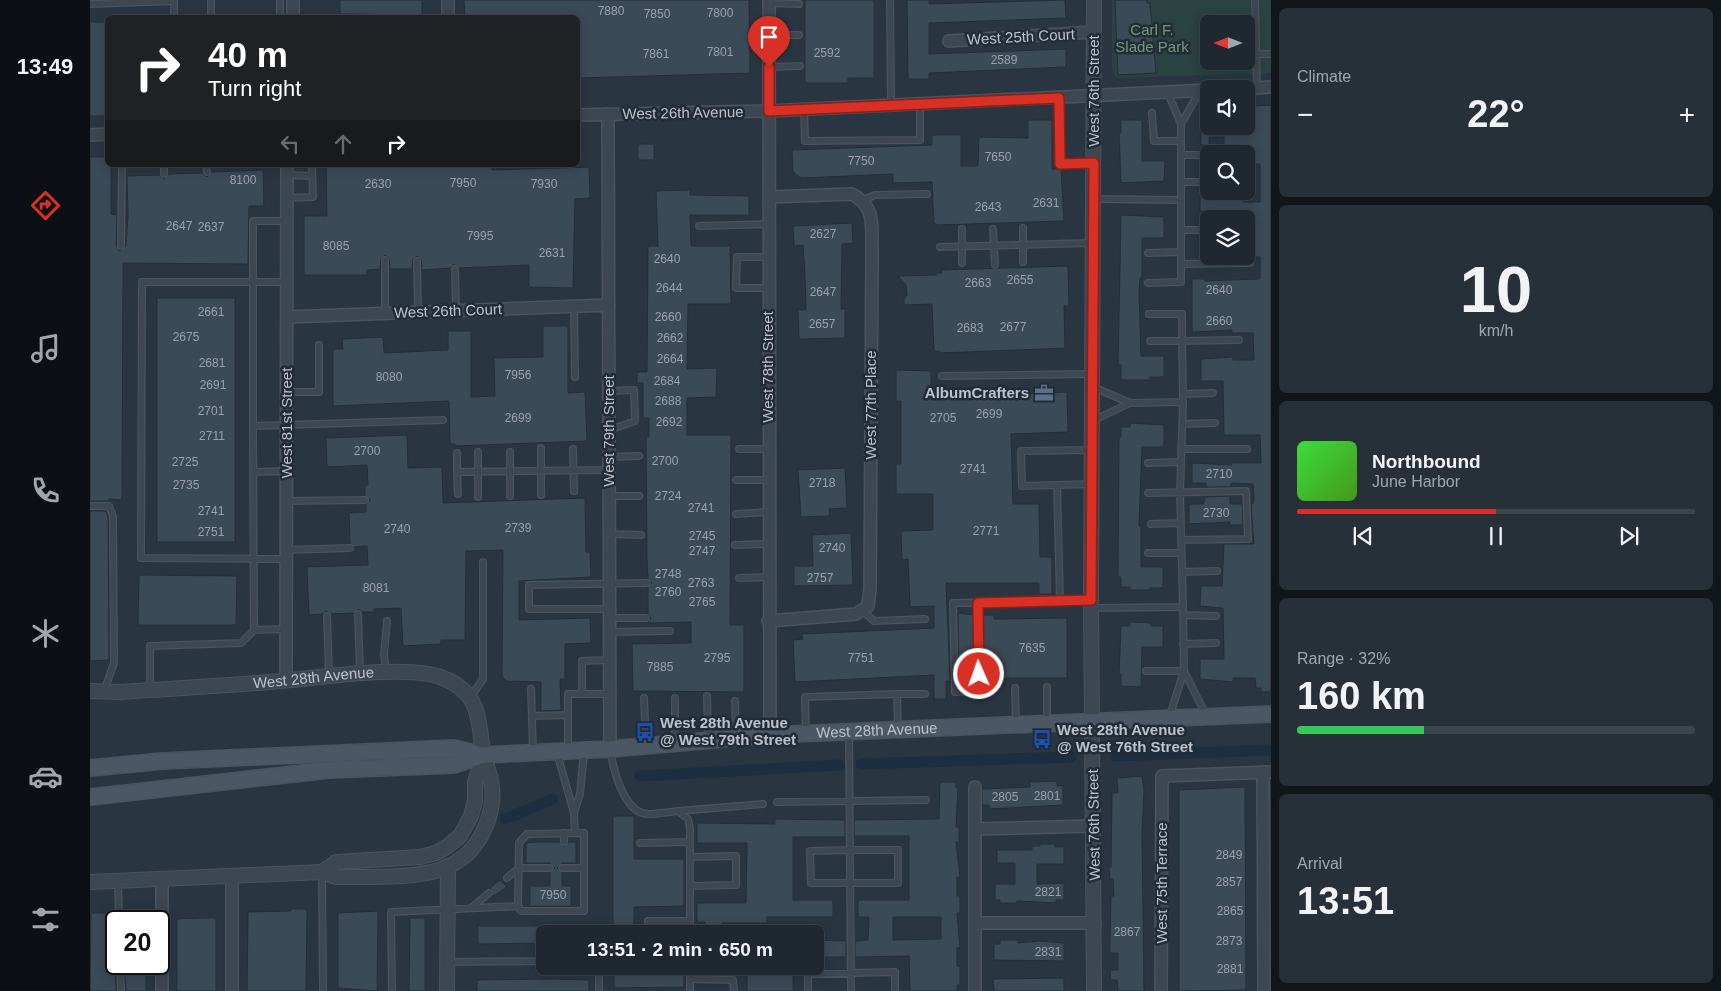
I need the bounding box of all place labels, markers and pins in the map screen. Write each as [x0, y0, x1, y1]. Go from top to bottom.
pin [748, 16, 790, 67]
office icon: AlbumCrafters [1033, 382, 1055, 404]
place label: AlbumCrafters [925, 384, 1029, 401]
place label: West 28th Avenue @ West 79th Street [660, 714, 796, 748]
bus stop icon: West 28th Avenue @ West 79th Street [634, 721, 656, 743]
place label: West 28th Avenue @ West 76th Street [1057, 721, 1193, 755]
bus stop icon: West 28th Avenue @ West 76th Street [1031, 728, 1053, 750]

